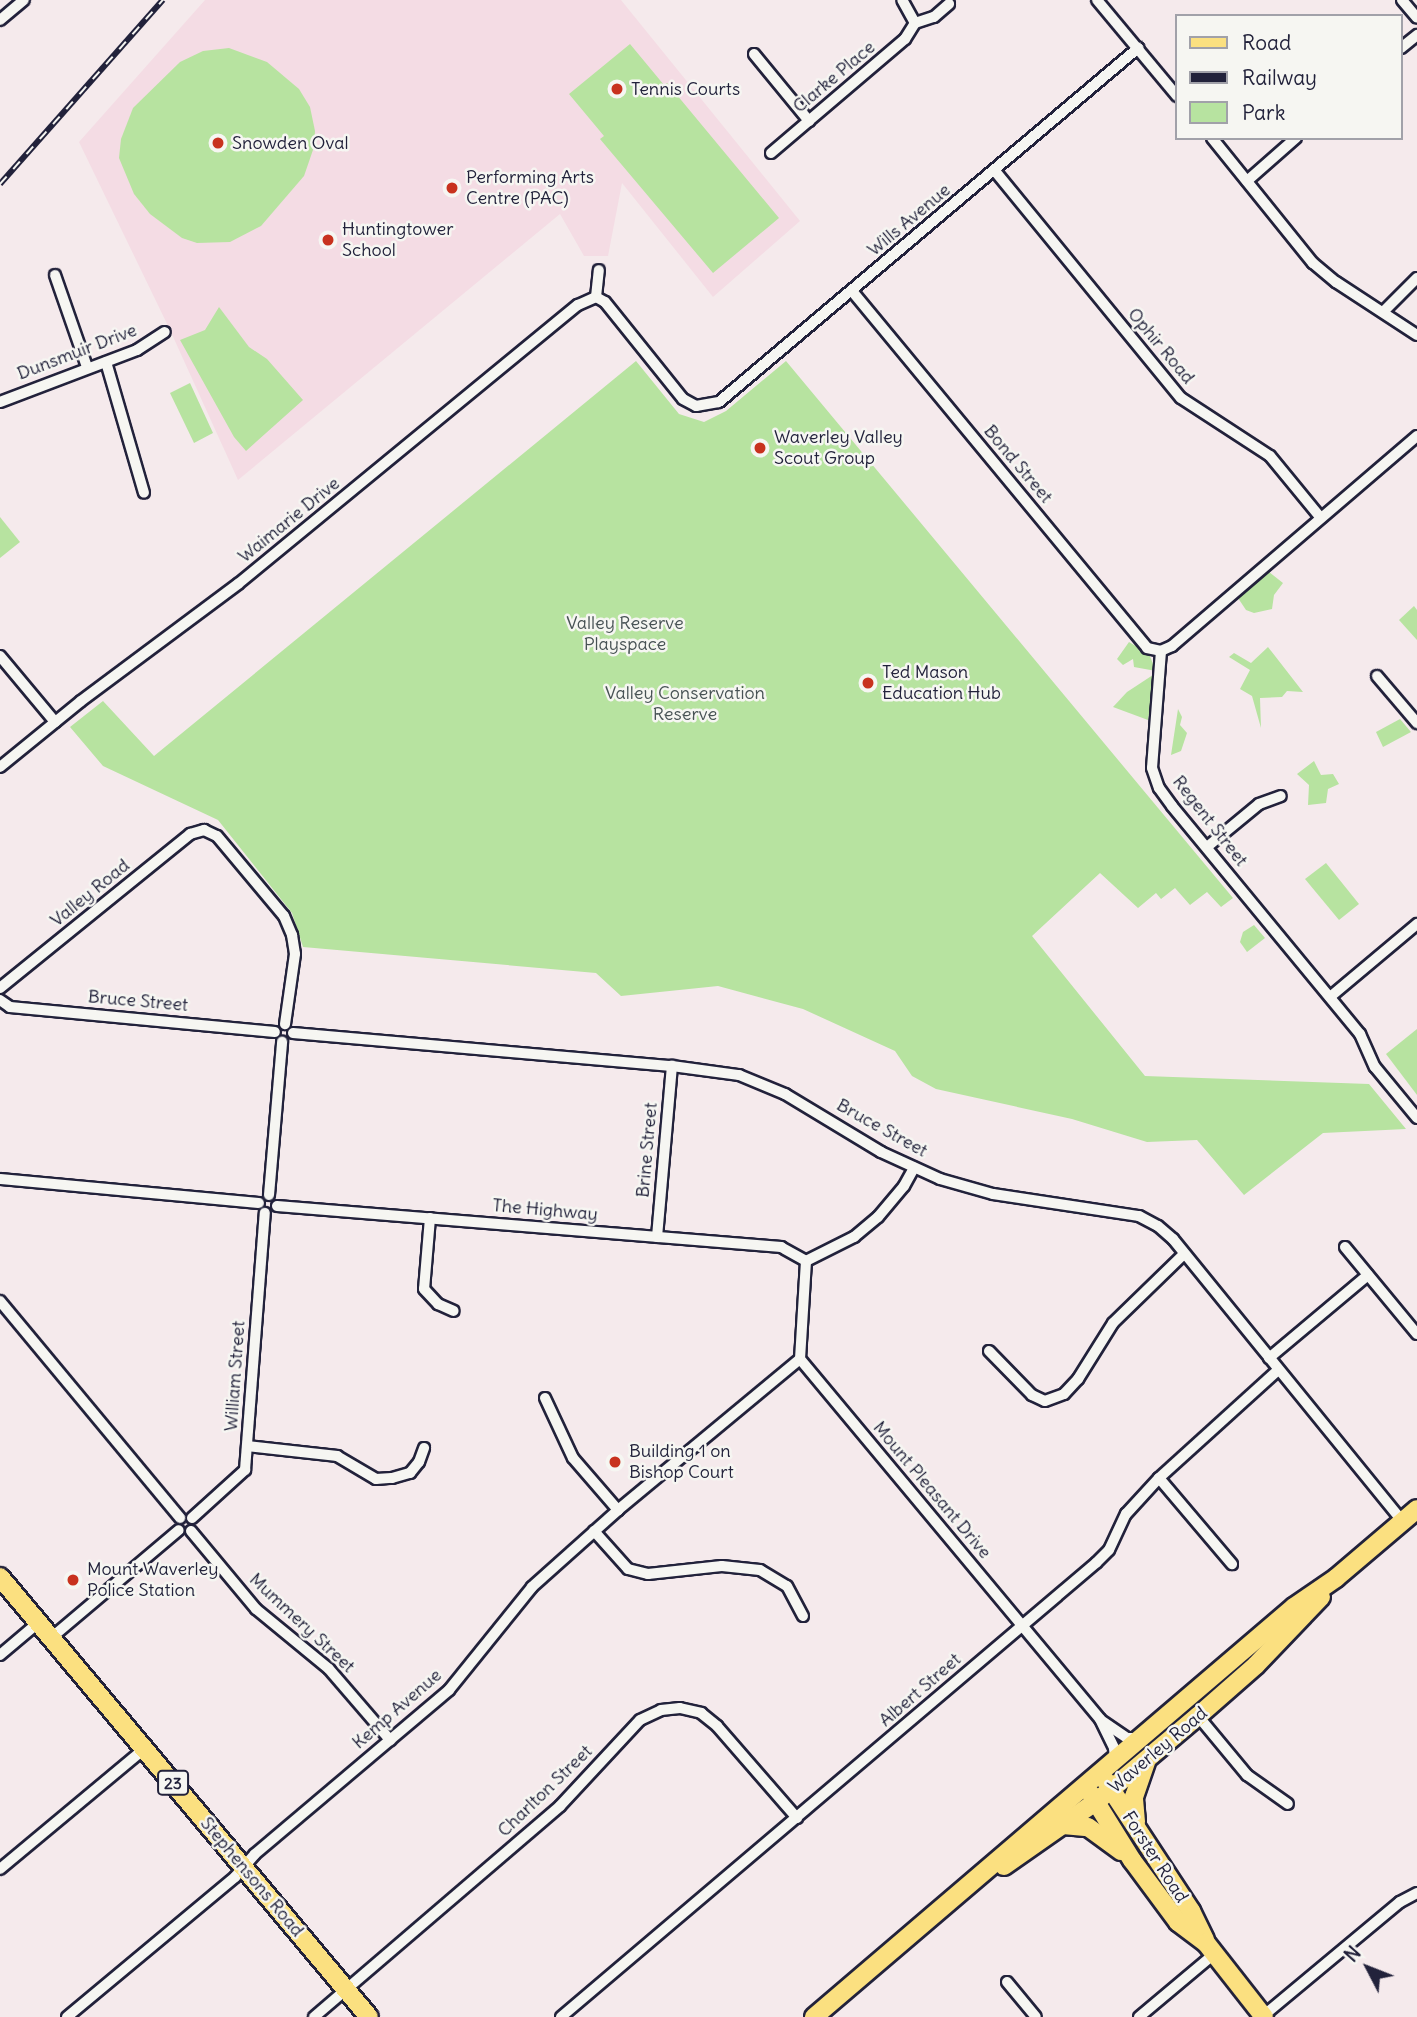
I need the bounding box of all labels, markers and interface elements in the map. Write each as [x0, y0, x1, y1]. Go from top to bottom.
legend [1176, 14, 1403, 140]
text: Road [1242, 29, 1291, 56]
street label: Clarke Place [789, 37, 879, 117]
text: Railway [1242, 64, 1317, 91]
place label: Tennis Courts [631, 78, 740, 100]
marker: Tennis Courts [609, 81, 625, 97]
text: Park [1242, 99, 1285, 126]
place label: Snowden Oval [232, 132, 348, 154]
marker: Snowden Oval [210, 135, 226, 151]
place label: Performing Arts Centre (PAC) [466, 167, 594, 210]
street label: Wills Avenue [863, 179, 955, 261]
marker: Performing Arts Centre (PAC) [444, 180, 460, 196]
place label: Huntingtower School [342, 219, 454, 262]
marker: Huntingtower School [320, 232, 336, 248]
street label: Ophir Road [1123, 304, 1199, 388]
street label: Dunsmuir Drive [14, 319, 140, 385]
street label: Bond Street [979, 421, 1057, 507]
place label: Waverley Valley Scout Group [774, 427, 903, 470]
marker: Waverley Valley Scout Group [752, 440, 768, 456]
street label: Waimarie Drive [234, 473, 344, 567]
park label: Valley Reserve Playspace [566, 613, 684, 656]
place label: Ted Mason Education Hub [882, 662, 1001, 704]
marker: Ted Mason Education Hub [860, 675, 876, 691]
park label: Valley Conservation Reserve [605, 683, 765, 726]
street label: Regent Street [1168, 771, 1252, 871]
street label: Valley Road [46, 855, 134, 931]
street label: Bruce Street [87, 986, 189, 1016]
street label: Bruce Street [833, 1094, 931, 1162]
street label: Brine Street [632, 1101, 662, 1199]
street label: The Highway [491, 1195, 599, 1225]
street label: William Street [220, 1320, 250, 1432]
street label: Mount Pleasant Drive [868, 1417, 996, 1563]
place label: Building 1 on Bishop Court [629, 1441, 734, 1484]
marker: Building 1 on Bishop Court [607, 1454, 623, 1470]
place label: Mount Waverley Police Station [87, 1559, 218, 1602]
street label: Mummery Street [245, 1569, 359, 1677]
marker: Mount Waverley Police Station [65, 1572, 81, 1588]
street label: Albert Street [875, 1649, 965, 1731]
street label: Kemp Avenue [348, 1664, 446, 1754]
street label: Waverley Road [1104, 1702, 1212, 1798]
street label: Charlton Street [493, 1741, 597, 1841]
road number: 23 [156, 1770, 190, 1796]
street label: Forster Road [1117, 1807, 1193, 1907]
street label: Stephensons Road [196, 1813, 308, 1941]
north arrow [1333, 1933, 1403, 2003]
text: N [1339, 1941, 1366, 1967]

